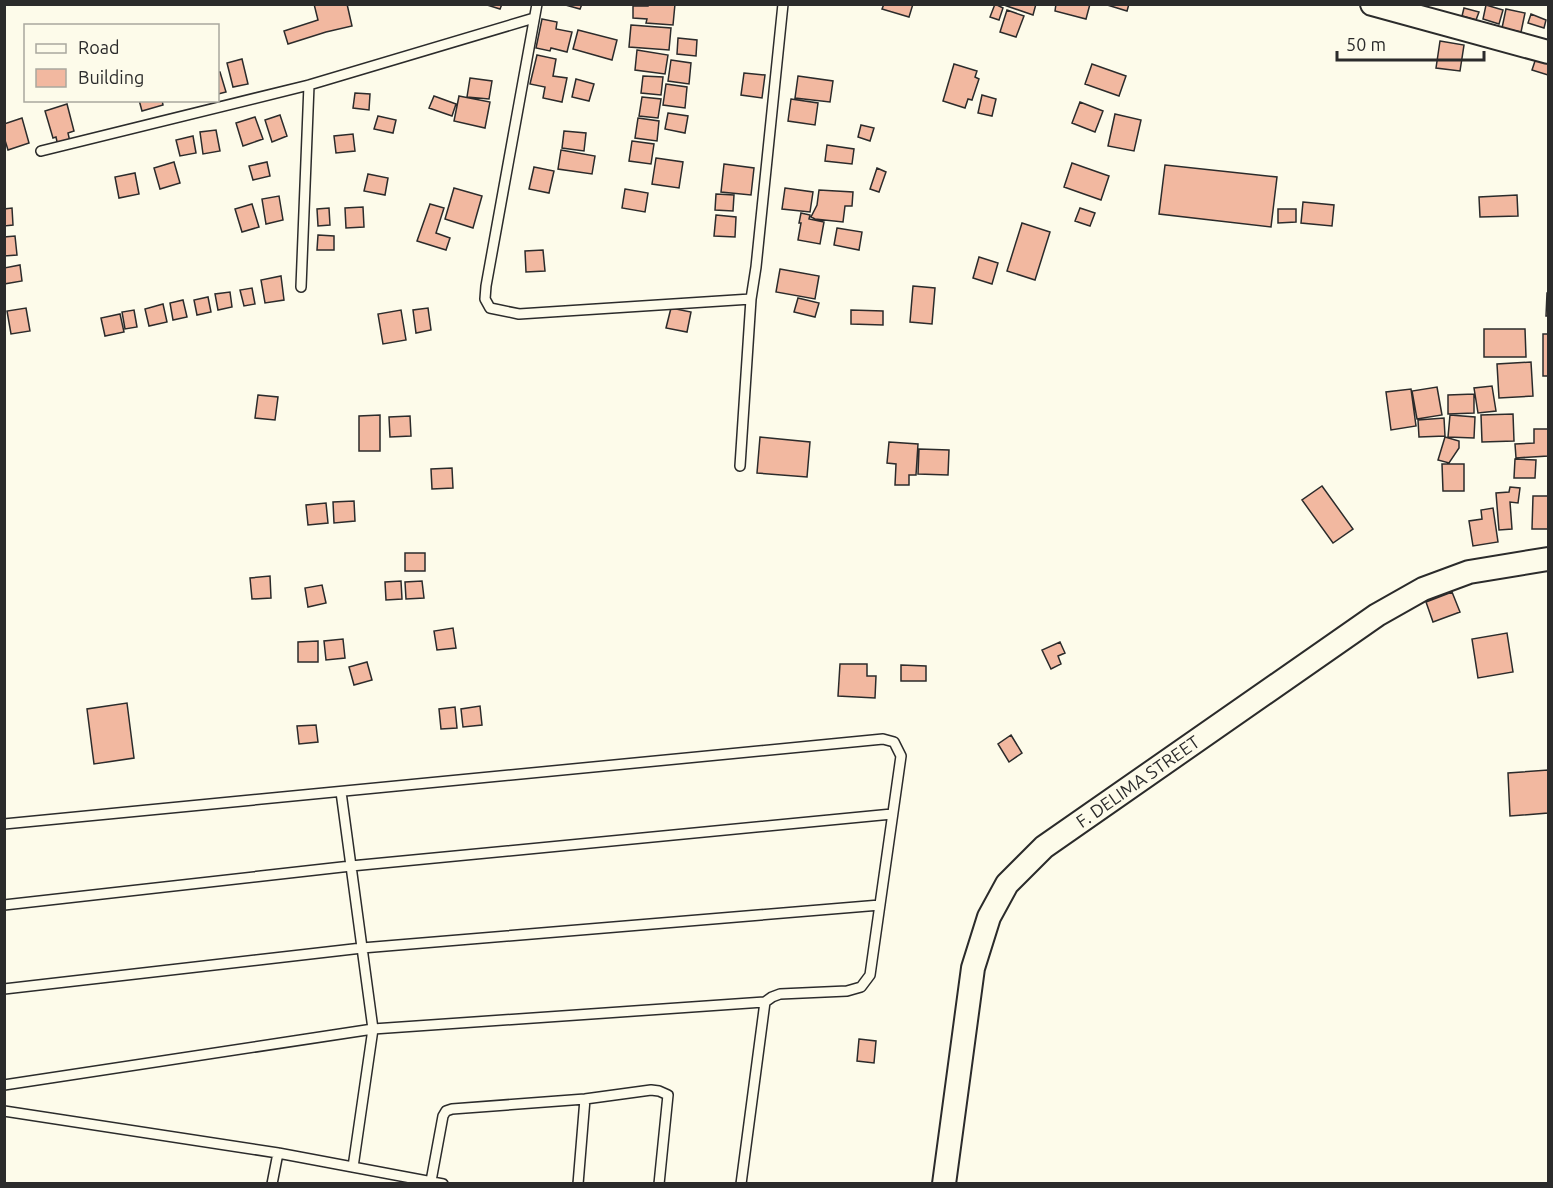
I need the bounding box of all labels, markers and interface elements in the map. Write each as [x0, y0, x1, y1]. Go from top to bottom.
legend [24, 24, 219, 102]
scale bar [1337, 24, 1484, 62]
text: 50 m [1346, 34, 1386, 54]
text: Road [78, 37, 120, 57]
text: Building [78, 67, 144, 87]
street label: F. DELIMA STREET [1072, 731, 1203, 831]

